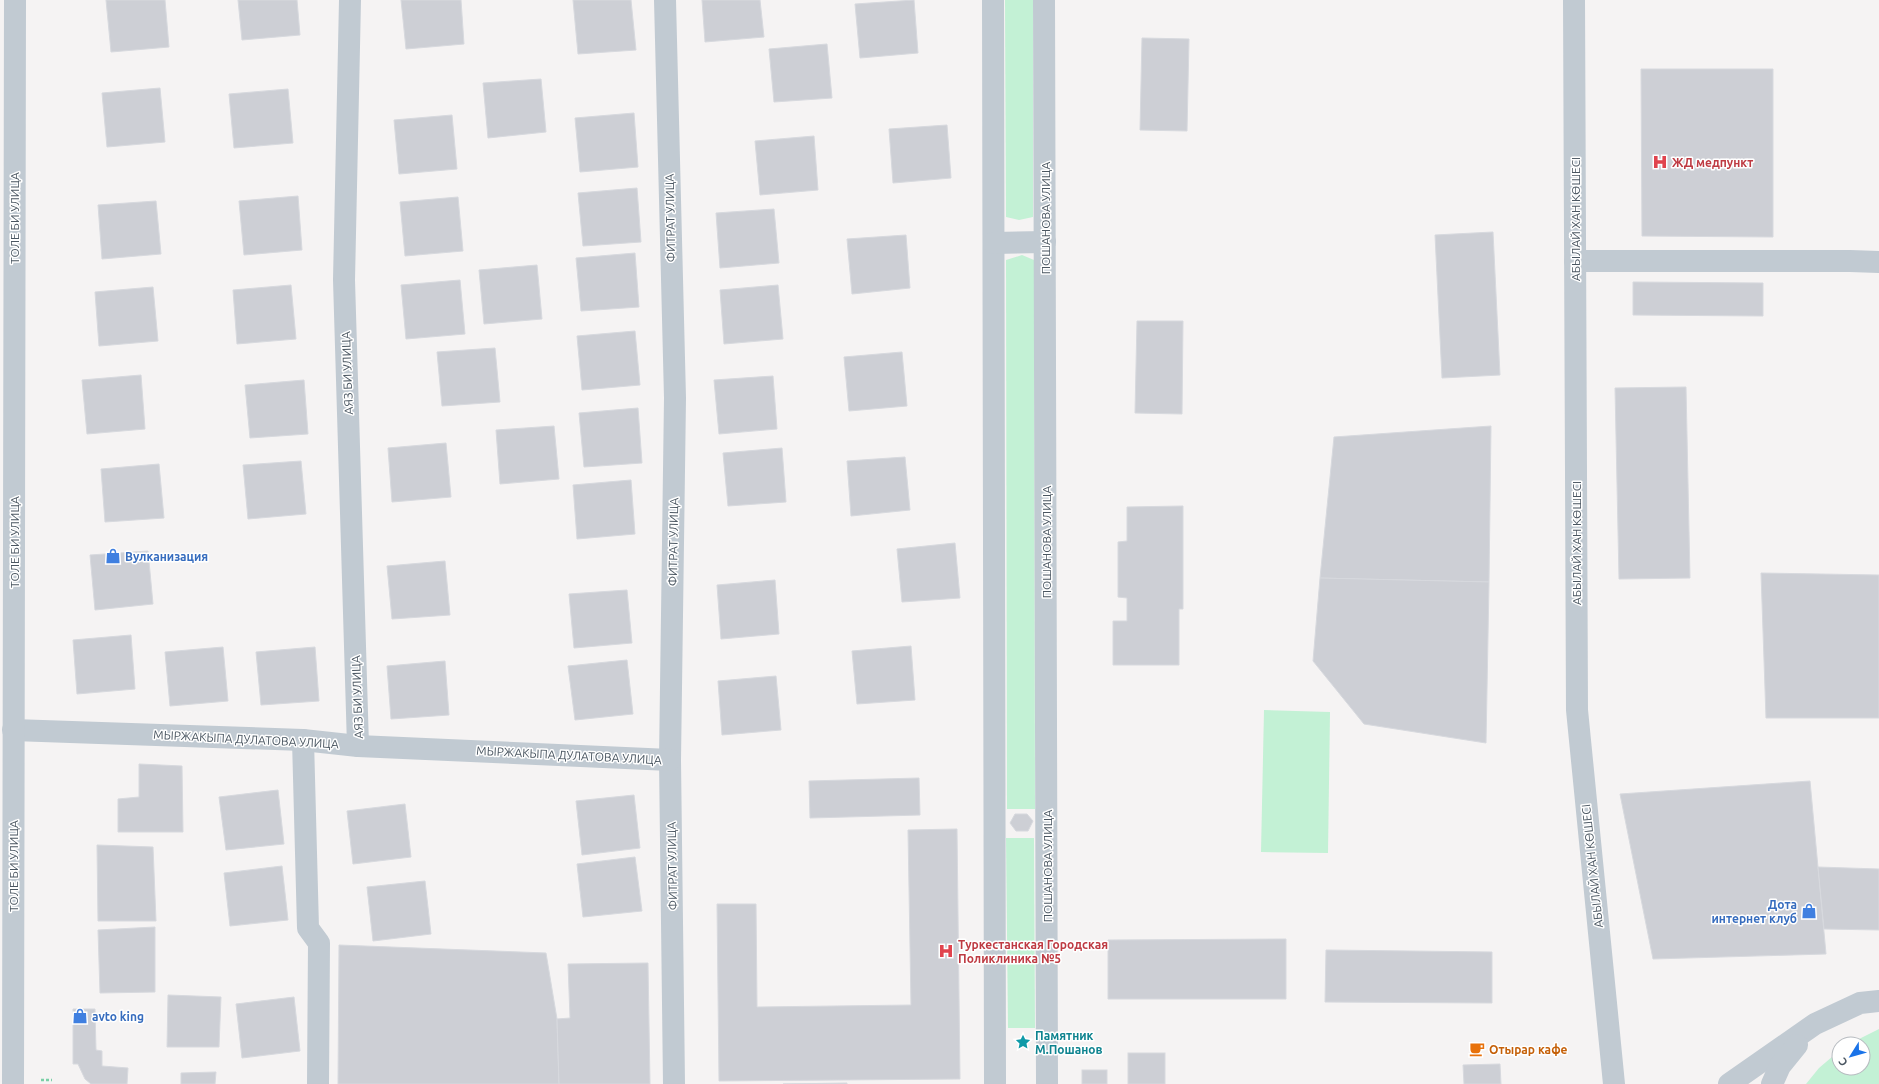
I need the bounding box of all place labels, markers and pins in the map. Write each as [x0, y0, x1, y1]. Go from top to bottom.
hospital icon: ЖД медпункт [1651, 153, 1669, 171]
place label: ЖД медпункт [1672, 156, 1753, 169]
shop icon: Вулканизация [104, 547, 122, 565]
place label: Вулканизация [125, 550, 208, 563]
place label: Дота интернет клуб [1712, 898, 1797, 925]
shop icon: Дота интернет клуб [1800, 902, 1818, 920]
place label: Туркестанская Городская Поликлиника №5 [958, 938, 1108, 965]
hospital icon: Туркестанская Городская Поликлиника №5 [937, 942, 955, 960]
shop icon: avto king [71, 1007, 89, 1025]
place label: avto king [92, 1010, 144, 1023]
place label: Памятник М.Пошанов [1035, 1029, 1103, 1056]
place icon: Памятник М.Пошанов [1014, 1033, 1032, 1051]
cafe icon: Отырар кафе [1468, 1040, 1486, 1058]
place label: Отырар кафе [1489, 1043, 1568, 1056]

